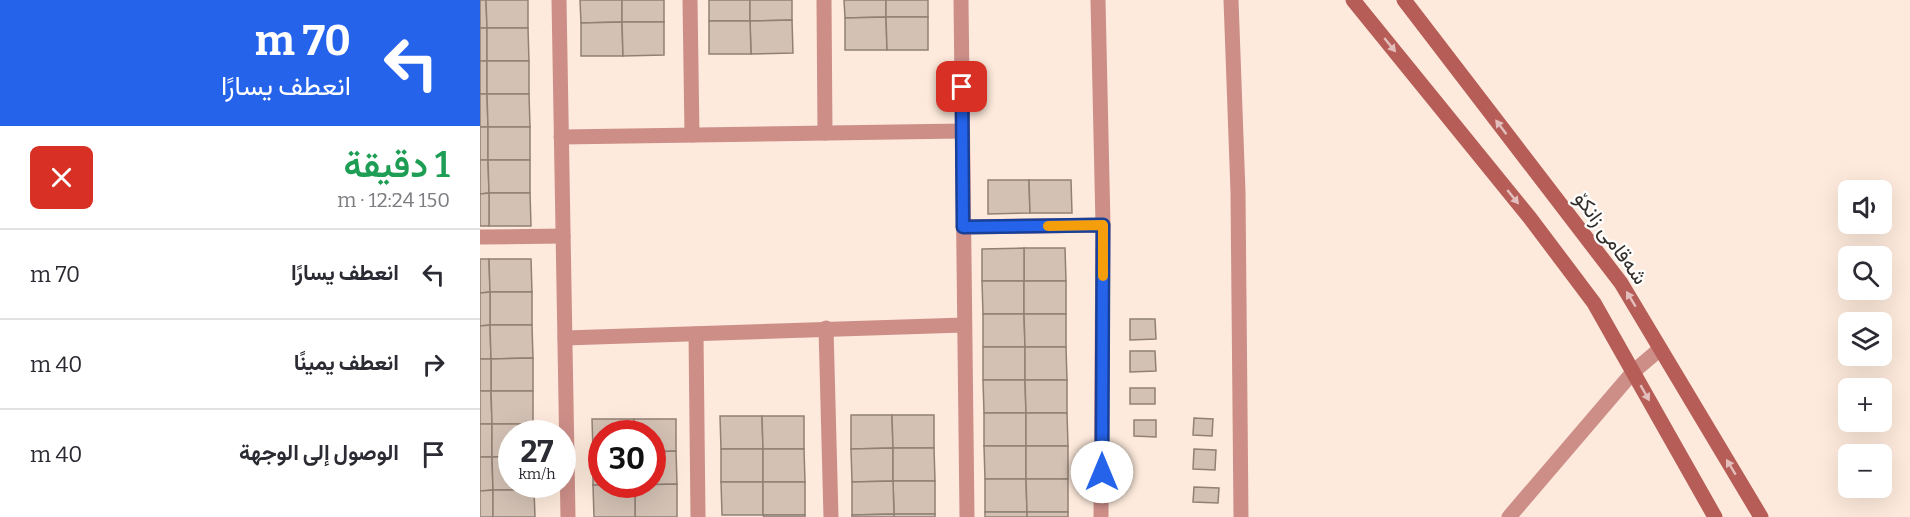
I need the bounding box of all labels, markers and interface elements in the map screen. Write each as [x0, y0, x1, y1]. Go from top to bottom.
text: 70 m [255, 16, 351, 66]
icon: left [372, 24, 450, 102]
one-way arrow [1384, 38, 1396, 53]
pin [936, 61, 987, 112]
text: انعطف يسارًا [221, 70, 351, 102]
icon: arrive [945, 70, 978, 103]
one-way arrow [1496, 119, 1508, 134]
text: 1 دقيقة [344, 143, 450, 187]
button: close [30, 146, 93, 209]
map controls [1838, 180, 1892, 498]
button: sound [1838, 180, 1892, 234]
street label: شەقامی زانکۆ [1569, 186, 1653, 290]
text: 150 m · 12:24 [337, 188, 450, 212]
one-way arrow [1506, 189, 1519, 204]
button: search [1838, 246, 1892, 300]
icon: left [417, 258, 450, 291]
text: انعطف يسارًا [291, 259, 399, 286]
text: 70 m [30, 261, 80, 288]
one-way arrow [1625, 291, 1636, 307]
button: layers [1838, 312, 1892, 366]
icon: right [417, 348, 450, 381]
text: انعطف يمينًا [294, 349, 399, 376]
text: 40 m [30, 351, 82, 378]
button: + [1838, 378, 1892, 432]
one-way arrow [1640, 385, 1650, 402]
speed limit sign: 30 [588, 420, 666, 498]
text: 27 [521, 434, 553, 470]
icon: arrive [417, 438, 450, 471]
text: الوصول إلى الوجهة [239, 439, 399, 466]
position arrow [1070, 440, 1134, 504]
text: 40 m [30, 441, 82, 468]
button: − [1838, 444, 1892, 498]
one-way arrow [1725, 459, 1736, 475]
text: km/h [518, 465, 556, 483]

